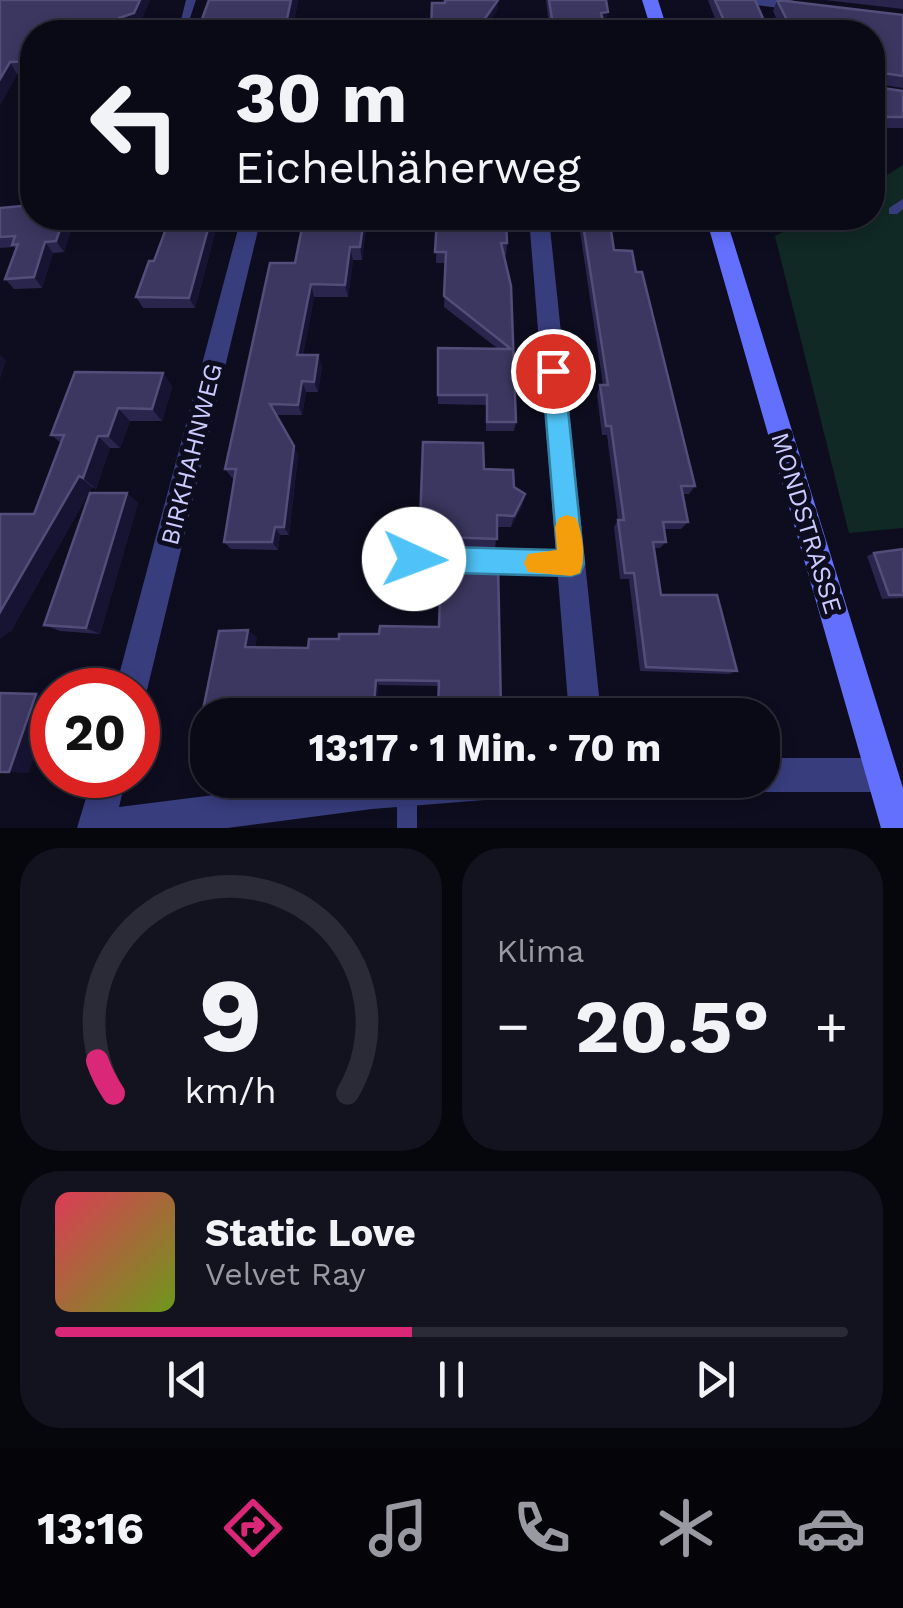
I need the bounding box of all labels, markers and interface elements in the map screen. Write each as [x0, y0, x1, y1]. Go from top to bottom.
text: 30 m [235, 57, 407, 139]
icon: left [70, 60, 200, 190]
text: Eichelhäherweg [235, 141, 581, 194]
pin [511, 329, 596, 414]
icon: arrive [526, 344, 581, 399]
street label: BIRKHAHNWEG [155, 360, 228, 548]
street label: MONDSTRASSE [765, 429, 848, 617]
position arrow [362, 507, 466, 611]
speed limit sign: 20 [30, 668, 160, 798]
text: 13:17 · 1 Min. · 70 m [309, 726, 661, 770]
text: Klima [497, 932, 584, 970]
text: 9 [199, 954, 263, 1076]
text: 20.5° [575, 982, 770, 1070]
text: − [497, 994, 530, 1058]
text: + [815, 994, 848, 1058]
text: km/h [185, 1070, 277, 1112]
text: Static Love [205, 1211, 416, 1255]
text: Velvet Ray [205, 1255, 366, 1293]
icon: previous [160, 1352, 215, 1407]
icon: pause [424, 1352, 479, 1407]
icon: next [688, 1352, 743, 1407]
icon: directions [218, 1493, 288, 1563]
icon: music [363, 1493, 433, 1563]
icon: phone [507, 1493, 577, 1563]
icon: climate [651, 1493, 721, 1563]
icon: car [796, 1493, 866, 1563]
text: 13:16 [37, 1502, 144, 1555]

